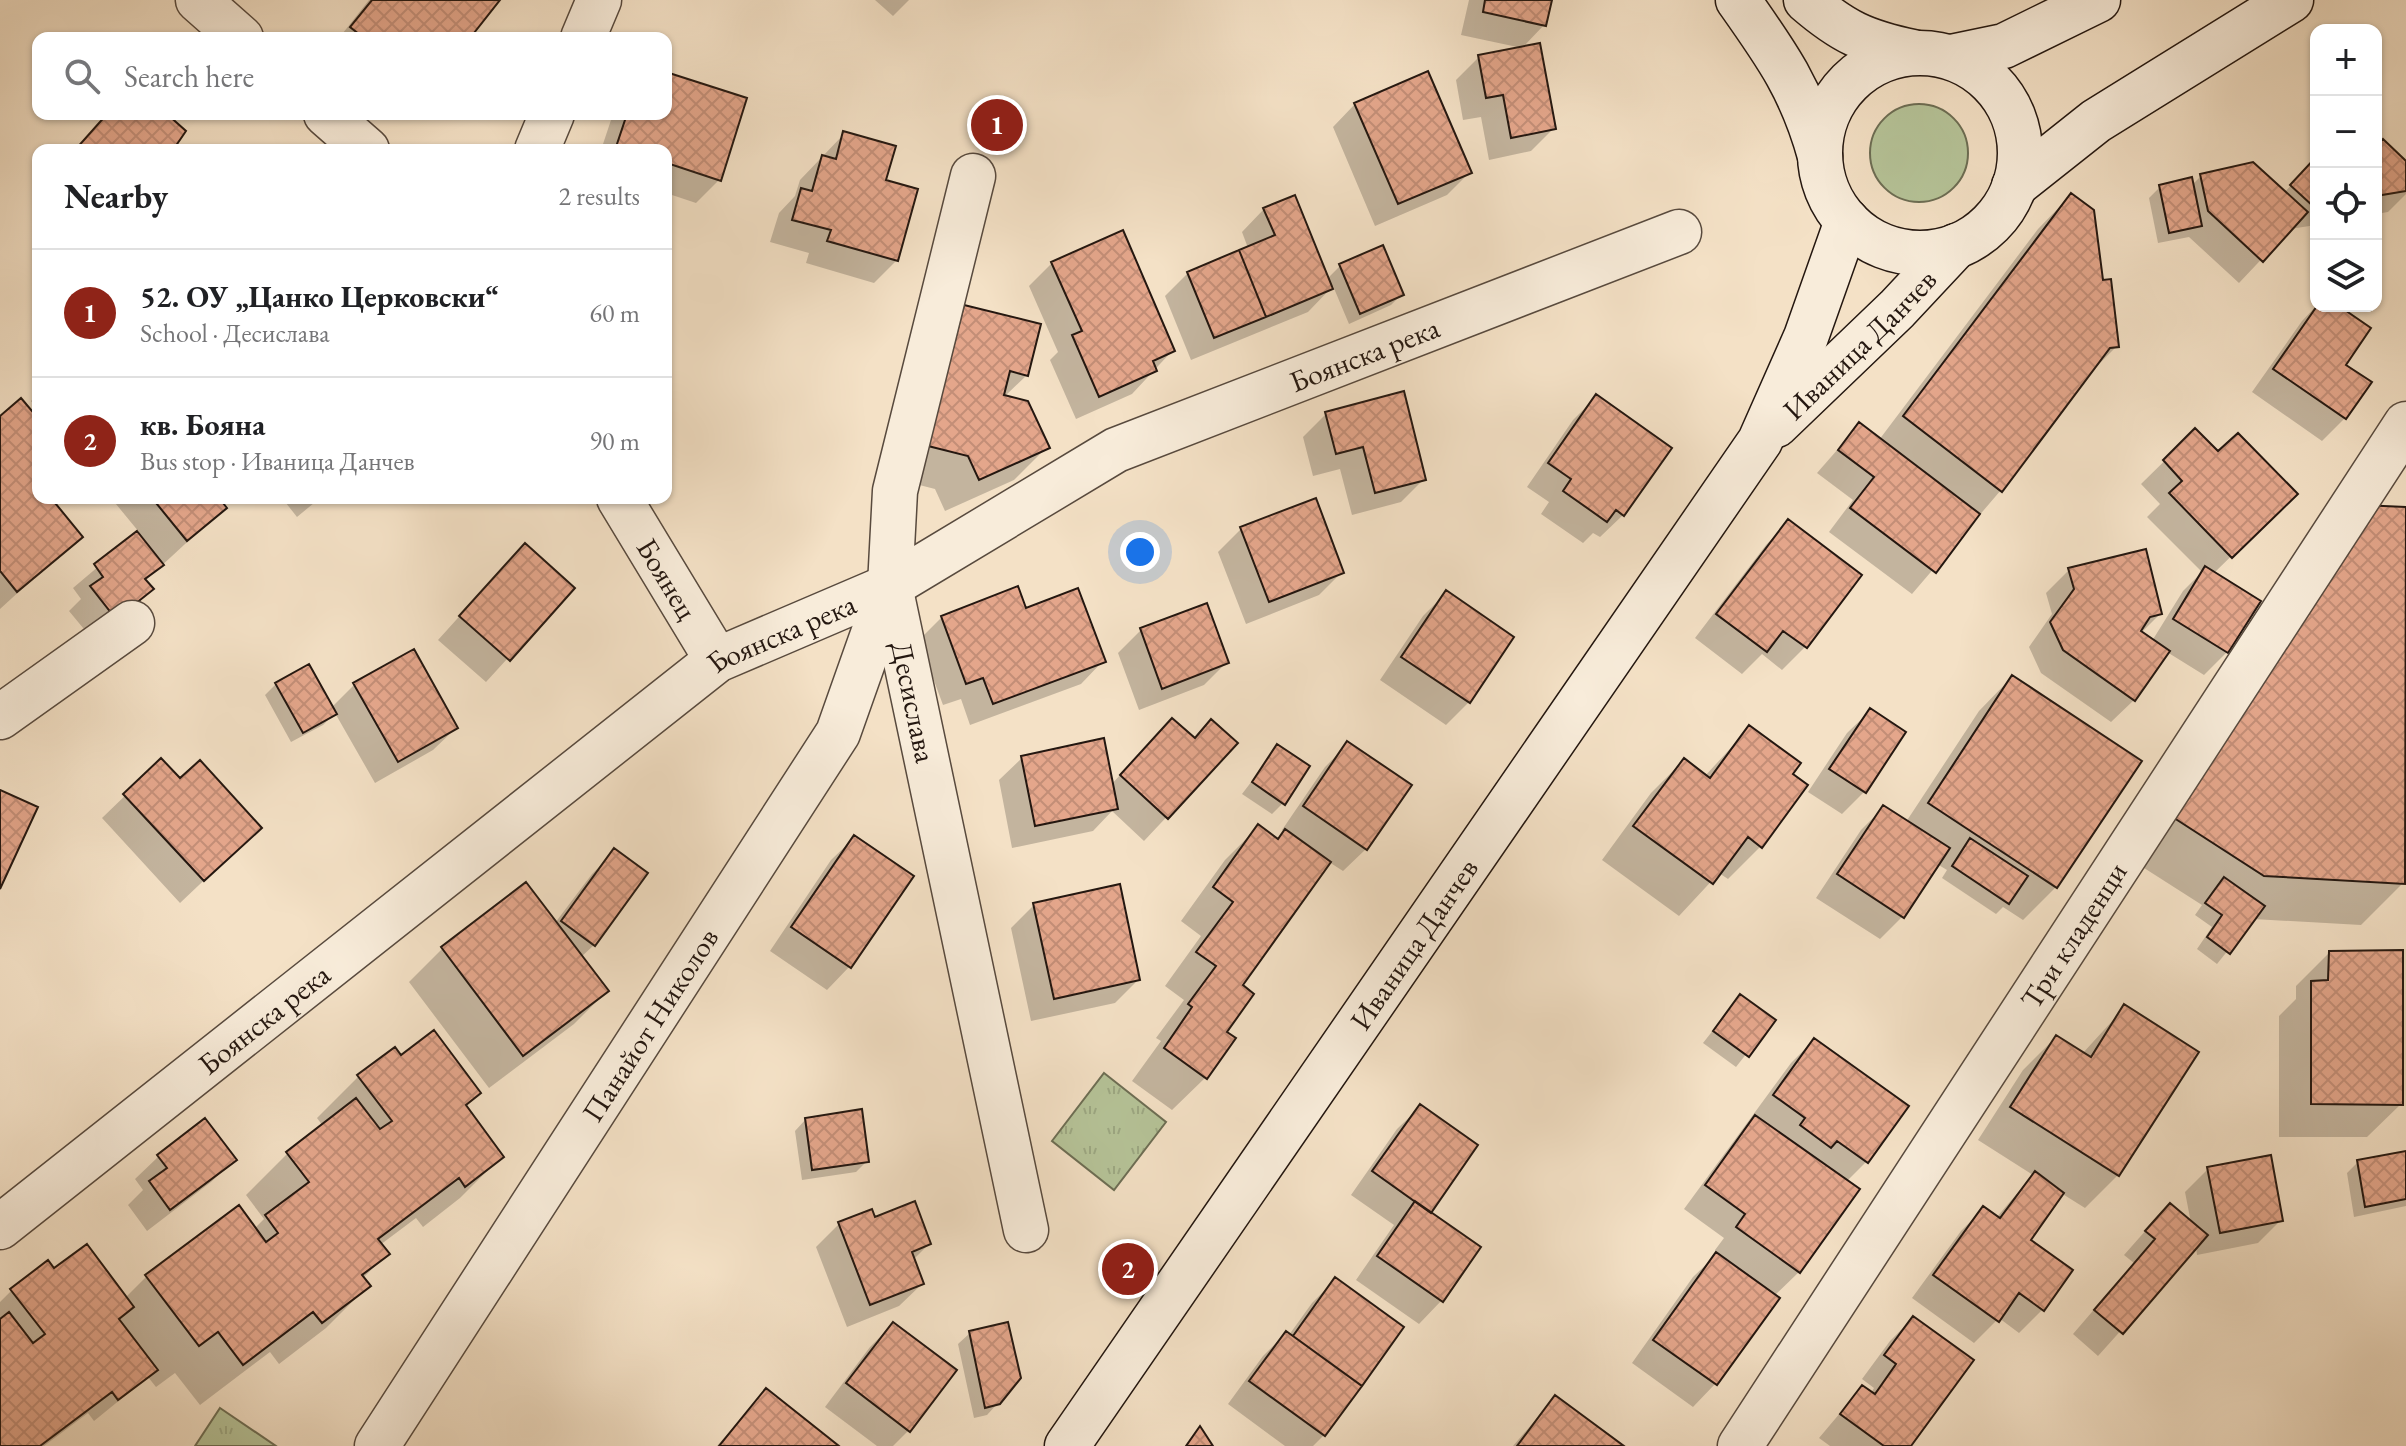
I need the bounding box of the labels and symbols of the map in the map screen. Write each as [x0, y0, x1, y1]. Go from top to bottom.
pin: 1 [971, 95, 1023, 155]
street label: Иваница Данчев [1774, 260, 1944, 428]
street label: Боянска река [1283, 307, 1445, 401]
street label: Боянец [628, 531, 707, 627]
your location [1120, 532, 1160, 572]
street label: Боянска река [698, 584, 862, 681]
street label: Десислава [883, 638, 946, 766]
street label: Иваница Данчев [1340, 850, 1486, 1037]
street label: Три кладенци [2011, 854, 2135, 1016]
street label: Панайот Николов [573, 920, 727, 1129]
street label: Боянска река [190, 954, 338, 1083]
pin: 2 [1102, 1239, 1154, 1299]

